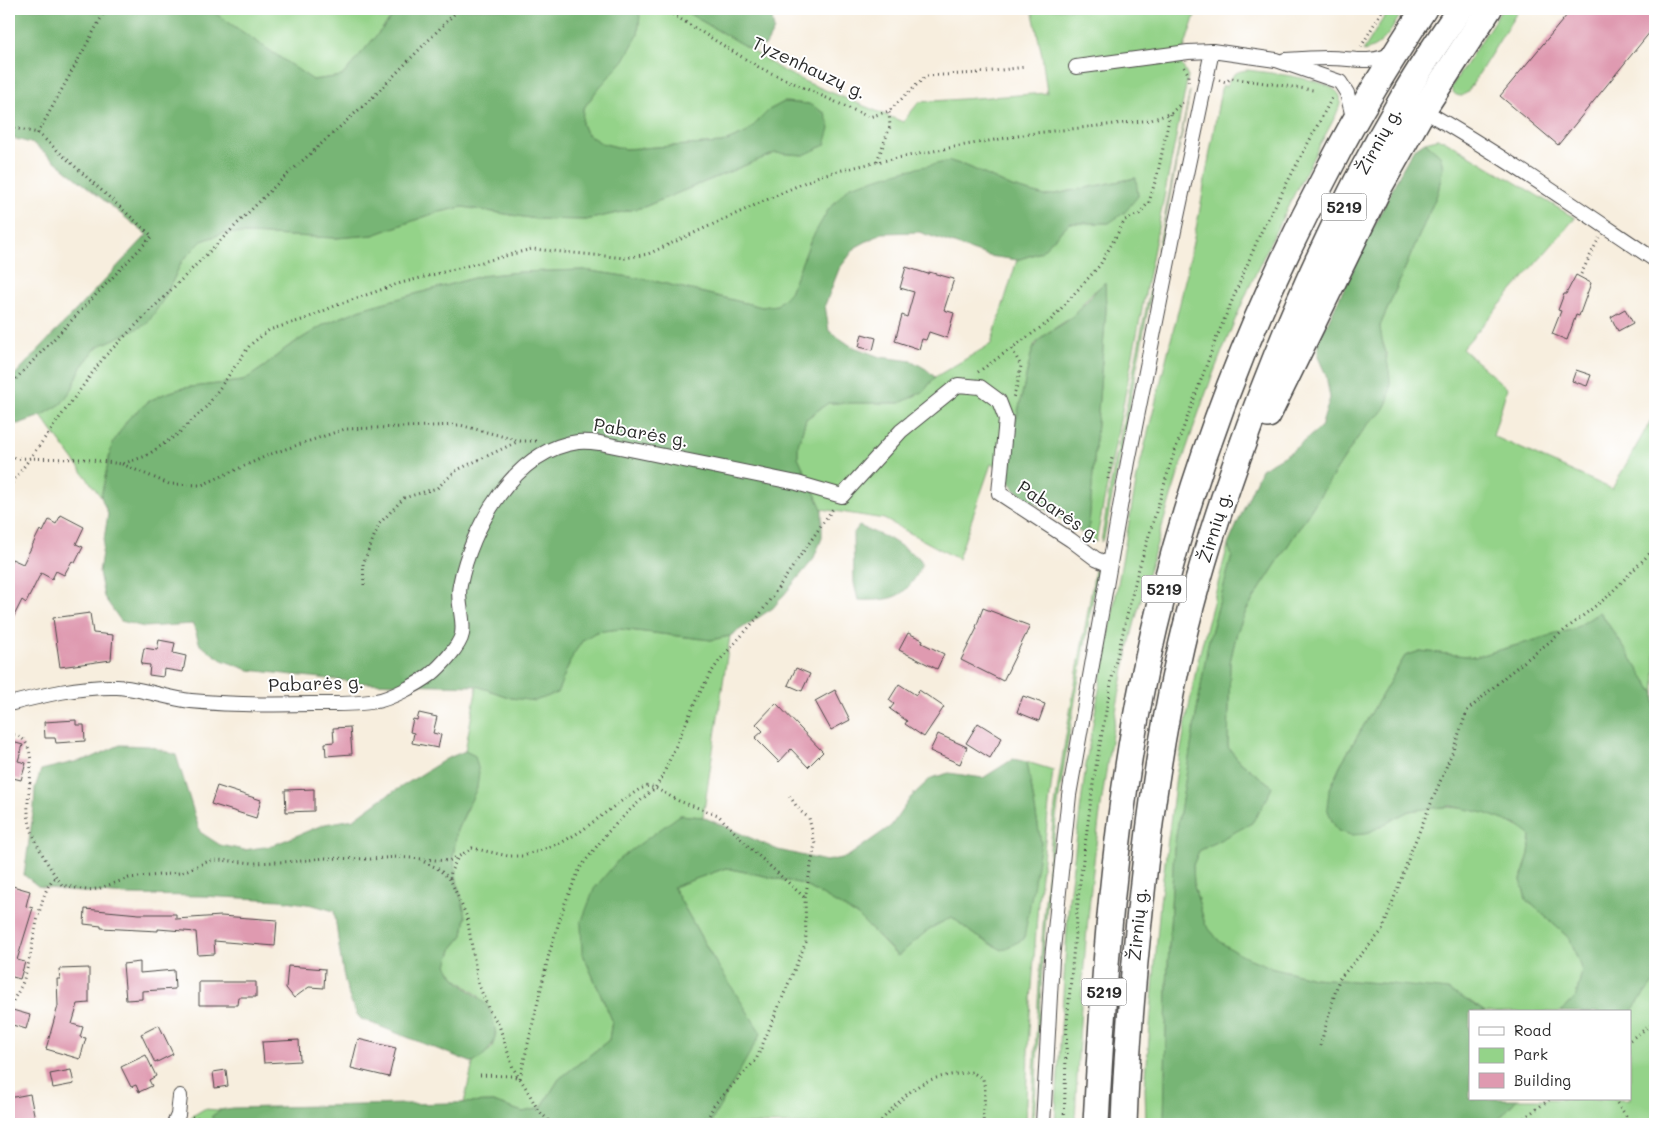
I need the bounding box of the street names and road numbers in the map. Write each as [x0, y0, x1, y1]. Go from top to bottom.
street label: Tyzenhauzų g. [749, 30, 870, 104]
street label: Žirnių g. [1350, 103, 1406, 178]
road number: 5219 [1322, 193, 1366, 220]
street label: Pabarės g. [592, 412, 690, 452]
street label: Pabarės g. [1013, 474, 1106, 548]
street label: Žirnių g. [1192, 488, 1236, 565]
road number: 5219 [1142, 576, 1186, 602]
street label: Pabarės g. [268, 669, 364, 697]
street label: Žirnių g. [1122, 886, 1152, 962]
road number: 5219 [1082, 979, 1126, 1006]

